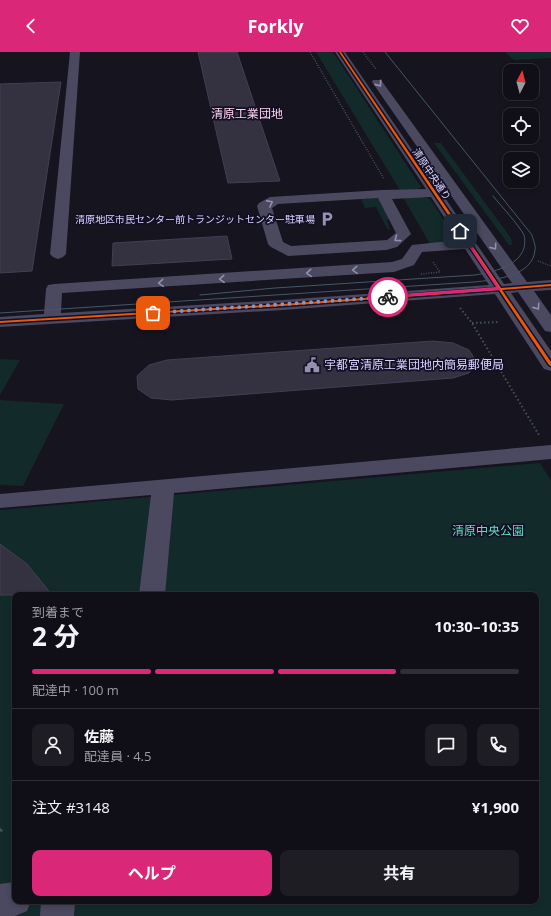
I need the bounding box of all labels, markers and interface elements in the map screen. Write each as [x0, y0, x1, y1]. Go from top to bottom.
text: Forkly [247, 14, 304, 38]
icon: back [20, 15, 42, 37]
icon: heart [509, 15, 531, 37]
north arrow [503, 64, 539, 100]
map controls [503, 64, 539, 188]
one-way arrow [374, 80, 381, 87]
district label: 清原工業団地 [211, 105, 283, 122]
button: locate [503, 108, 539, 144]
street label: 清原中央通り [409, 145, 455, 203]
button: layers [503, 152, 539, 188]
one-way arrow [266, 200, 273, 208]
parking icon: 清原地区市民センター前トランジットセンター駐車場 [318, 210, 336, 228]
place label: 清原地区市民センター前トランジットセンター駐車場 [75, 212, 315, 226]
pin [443, 214, 477, 248]
icon: home [449, 220, 471, 242]
one-way arrow [395, 235, 402, 242]
one-way arrow [489, 243, 497, 250]
one-way arrow [352, 266, 358, 275]
one-way arrow [306, 269, 312, 278]
one-way arrow [219, 274, 225, 283]
courier [368, 277, 408, 317]
one-way arrow [158, 278, 164, 287]
icon: bike [377, 286, 399, 308]
pin [136, 296, 170, 330]
icon: bag [142, 302, 164, 324]
one-way arrow [532, 303, 539, 310]
public building icon: 宇都宮清原工業団地内簡易郵便局 [303, 356, 321, 374]
place label: 宇都宮清原工業団地内簡易郵便局 [324, 356, 504, 373]
park label: 清原中央公園 [452, 522, 524, 539]
text: 到着まで [32, 603, 84, 621]
text: 10:30–10:35 [434, 616, 519, 636]
text: 2 分 [32, 618, 80, 654]
text: 配達中 · 100 m [32, 681, 119, 699]
button: person [32, 724, 74, 766]
button: chat [425, 724, 467, 766]
button: phone [477, 724, 519, 766]
text: 佐藤 [84, 726, 114, 746]
text: 配達員 · 4.5 [84, 747, 151, 765]
text: 注文 #3148 [32, 797, 110, 817]
text: ¥1,900 [472, 797, 519, 817]
button: ヘルプ [32, 850, 272, 896]
button: 共有 [280, 850, 519, 896]

